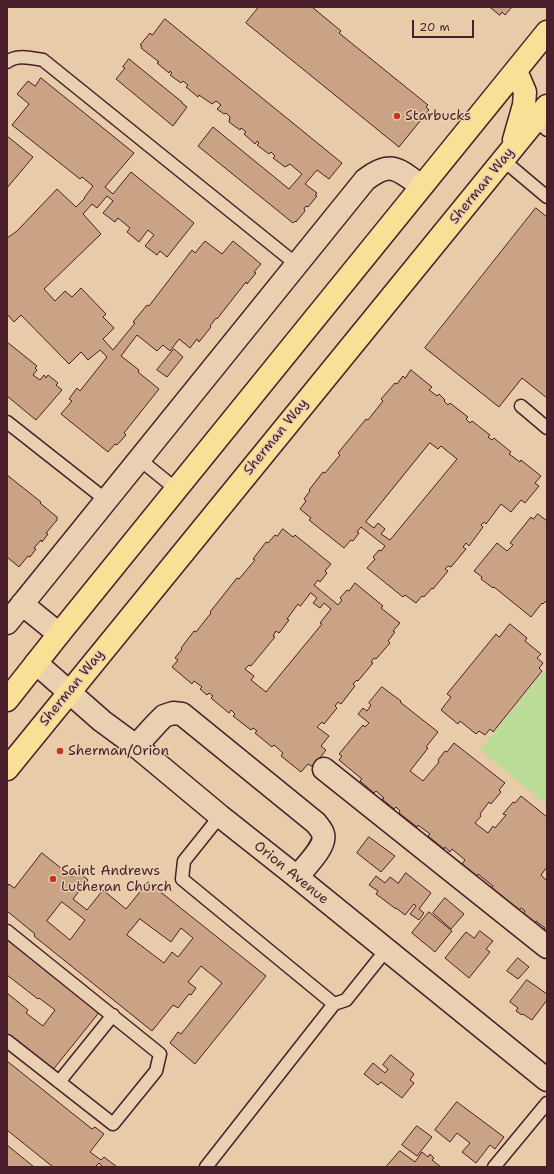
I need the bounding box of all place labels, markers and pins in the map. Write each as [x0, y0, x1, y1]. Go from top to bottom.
place label: Starbucks [405, 108, 471, 124]
marker: Starbucks [392, 111, 402, 121]
place label: Sherman/Orion [68, 743, 169, 759]
marker: Sherman/Orion [55, 746, 65, 756]
place label: Saint Andrews Lutheran Church [61, 863, 172, 896]
marker: Saint Andrews Lutheran Church [48, 874, 58, 884]

